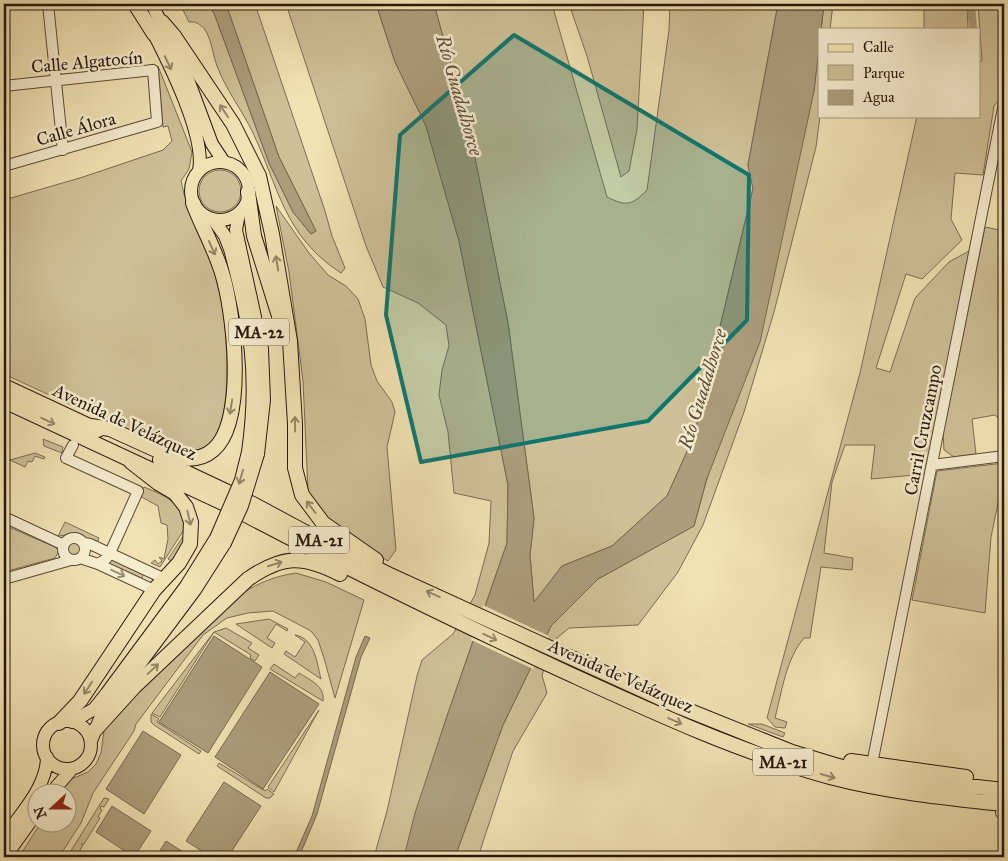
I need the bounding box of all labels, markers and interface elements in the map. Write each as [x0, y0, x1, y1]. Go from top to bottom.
legend [818, 28, 980, 118]
water label: Río Guadalhorce [431, 31, 488, 159]
text: Calle [863, 38, 894, 56]
street label: Calle Algatocín [30, 46, 144, 79]
one-way arrow [164, 55, 173, 70]
text: Parque [863, 64, 905, 83]
text: Agua [862, 88, 895, 106]
one-way arrow [219, 104, 229, 118]
street label: Calle Álora [33, 105, 119, 151]
one-way arrow [208, 240, 218, 255]
one-way arrow [272, 255, 282, 271]
road number: MA-22 [229, 318, 289, 346]
water label: Río Guadalhorce [673, 325, 732, 453]
street label: Carril Cruzcampo [900, 363, 946, 497]
street label: Avenida de Velázquez [48, 379, 201, 466]
one-way arrow [226, 398, 236, 414]
one-way arrow [290, 416, 300, 432]
one-way arrow [40, 417, 55, 427]
one-way arrow [236, 469, 246, 485]
one-way arrow [306, 500, 316, 514]
one-way arrow [185, 509, 194, 525]
road number: MA-21 [289, 526, 349, 554]
one-way arrow [267, 558, 283, 568]
one-way arrow [110, 568, 125, 578]
one-way arrow [426, 589, 441, 598]
one-way arrow [482, 633, 497, 643]
street label: Avenida de Velázquez [544, 634, 697, 719]
one-way arrow [146, 663, 159, 675]
one-way arrow [83, 681, 93, 695]
one-way arrow [667, 716, 682, 726]
road number: MA-21 [753, 749, 813, 776]
one-way arrow [819, 771, 835, 781]
north arrow [28, 784, 78, 834]
text: N [30, 804, 50, 821]

